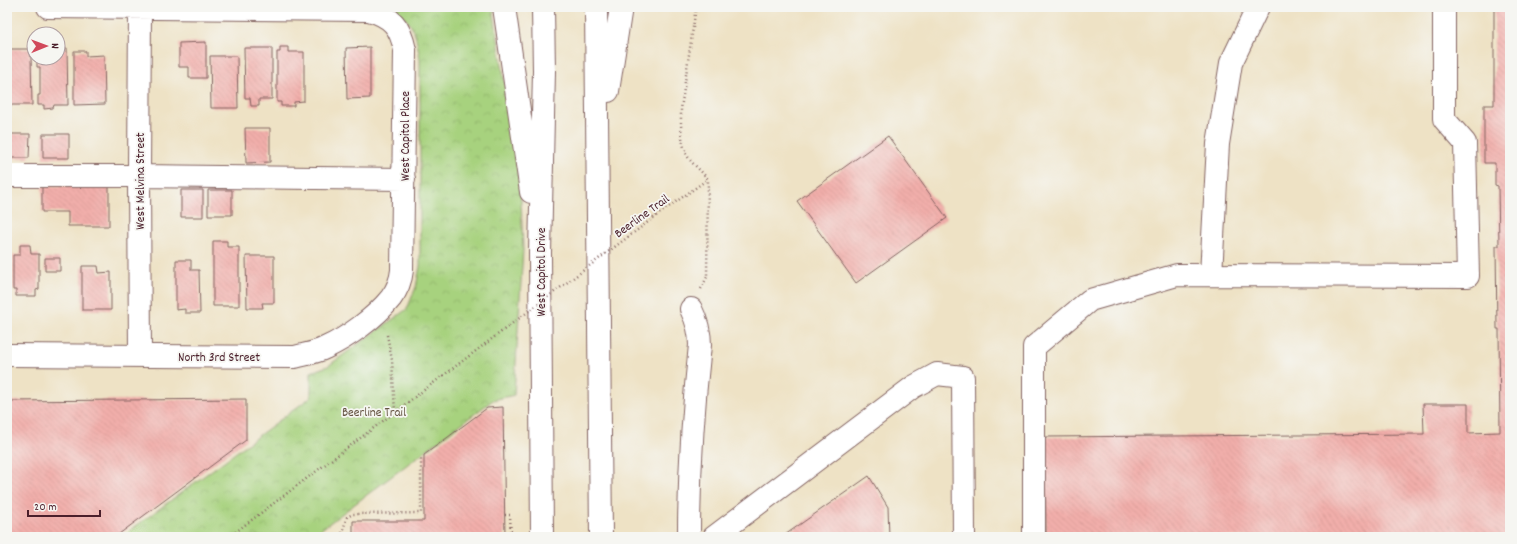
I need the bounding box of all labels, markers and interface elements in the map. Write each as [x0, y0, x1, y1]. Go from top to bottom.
north arrow [26, 26, 66, 66]
text: N [46, 43, 62, 49]
street label: West Capitol Place [397, 91, 416, 181]
street label: West Melvina Street [132, 132, 151, 230]
street label: Beerline Trail [611, 190, 674, 244]
street label: West Capitol Drive [533, 227, 552, 317]
street label: North 3rd Street [178, 349, 260, 368]
park label: Beerline Trail [342, 404, 406, 423]
scale bar [28, 492, 100, 518]
text: 20 m [34, 499, 57, 516]

